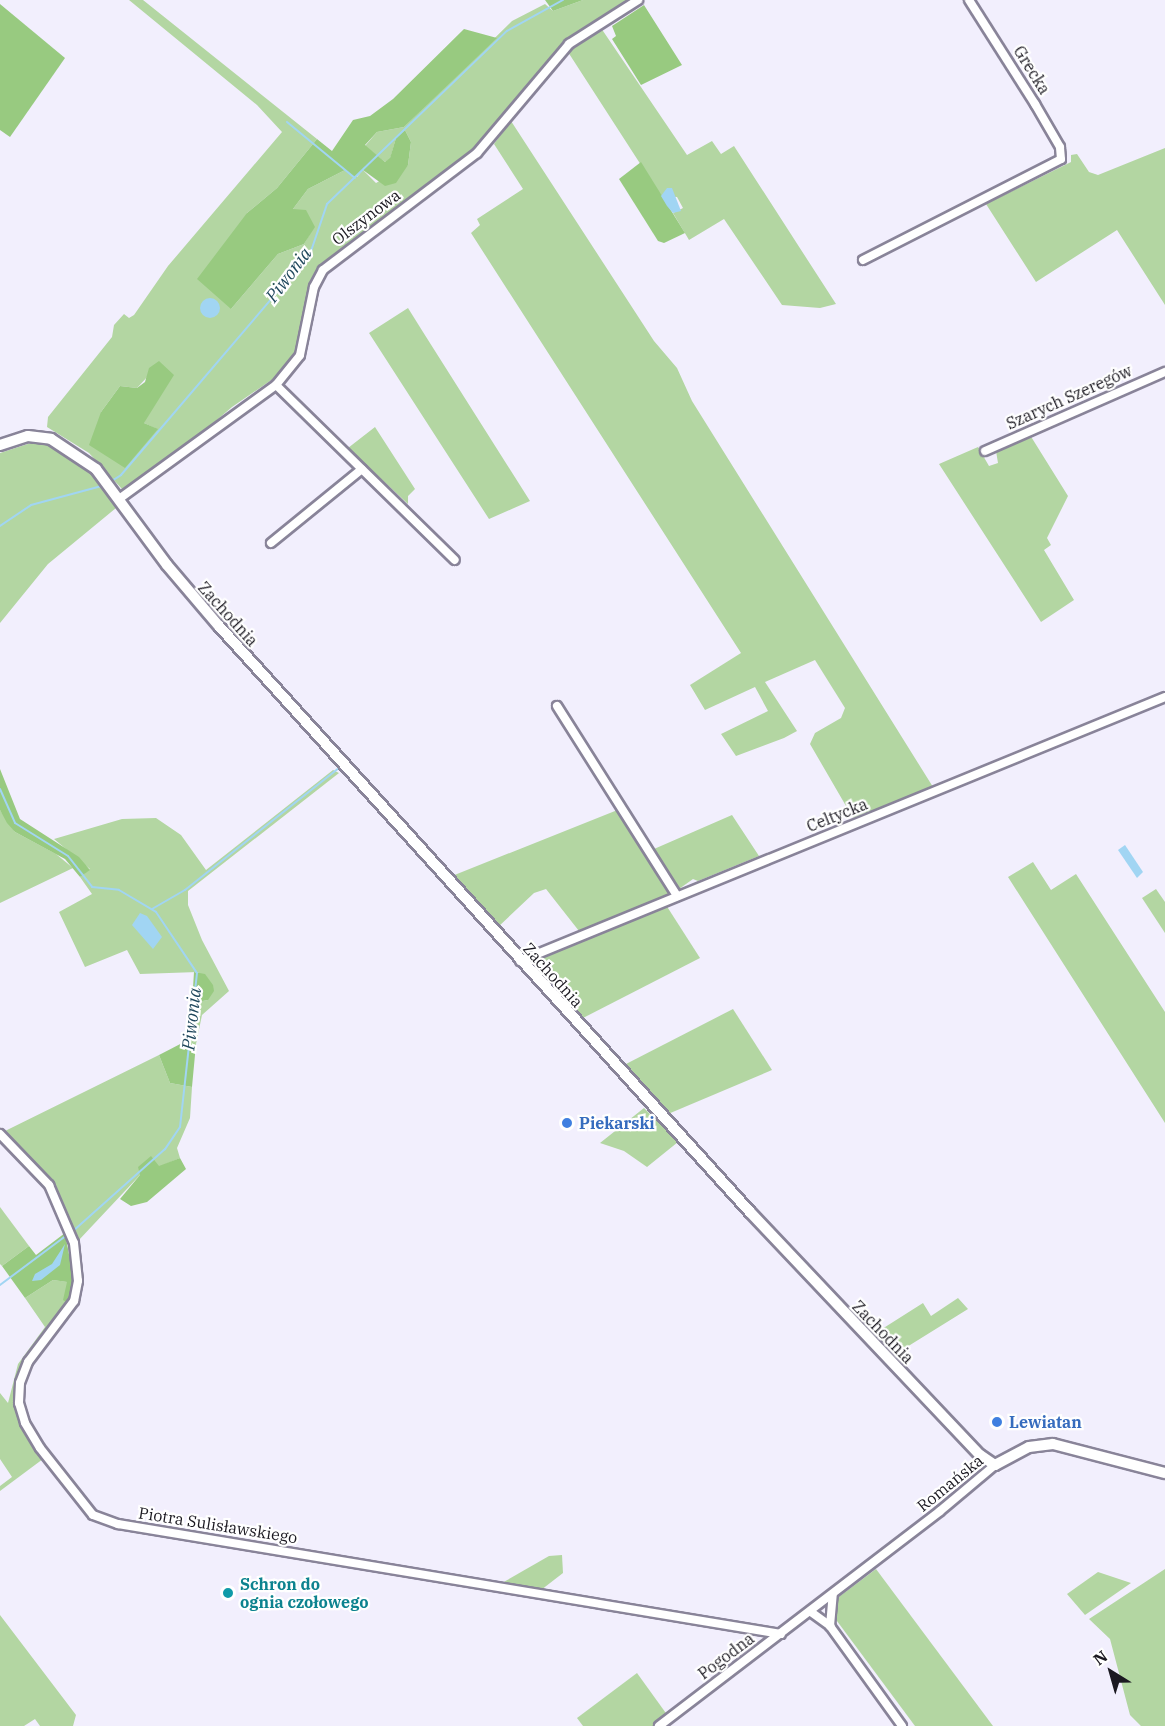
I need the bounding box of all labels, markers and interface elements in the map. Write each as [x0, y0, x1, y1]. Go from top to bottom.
street label: Grecka [1010, 42, 1054, 98]
street label: Olszynowa [328, 185, 404, 249]
water label: Piwonia [261, 243, 317, 307]
street label: Szarych Szeregów [1003, 361, 1135, 433]
street label: Zachodnia [194, 578, 262, 650]
street label: Celtycka [804, 794, 870, 836]
street label: Zachodnia [519, 939, 587, 1011]
water label: Piwonia [178, 987, 206, 1051]
place label: Piekarski [579, 1113, 655, 1133]
marker: Piekarski [560, 1116, 574, 1130]
street label: Zachodnia [848, 1297, 918, 1367]
place label: Lewiatan [1009, 1412, 1082, 1432]
marker: Lewiatan [990, 1415, 1004, 1429]
street label: Romańska [913, 1450, 987, 1516]
street label: Piotra Sulisławskiego [137, 1503, 299, 1547]
place label: Schron do ognia czołowego [240, 1574, 368, 1612]
marker: Schron do ognia czołowego [221, 1586, 235, 1600]
street label: Pogodna [694, 1629, 758, 1683]
north arrow [1081, 1642, 1141, 1702]
text: N [1089, 1646, 1111, 1669]

